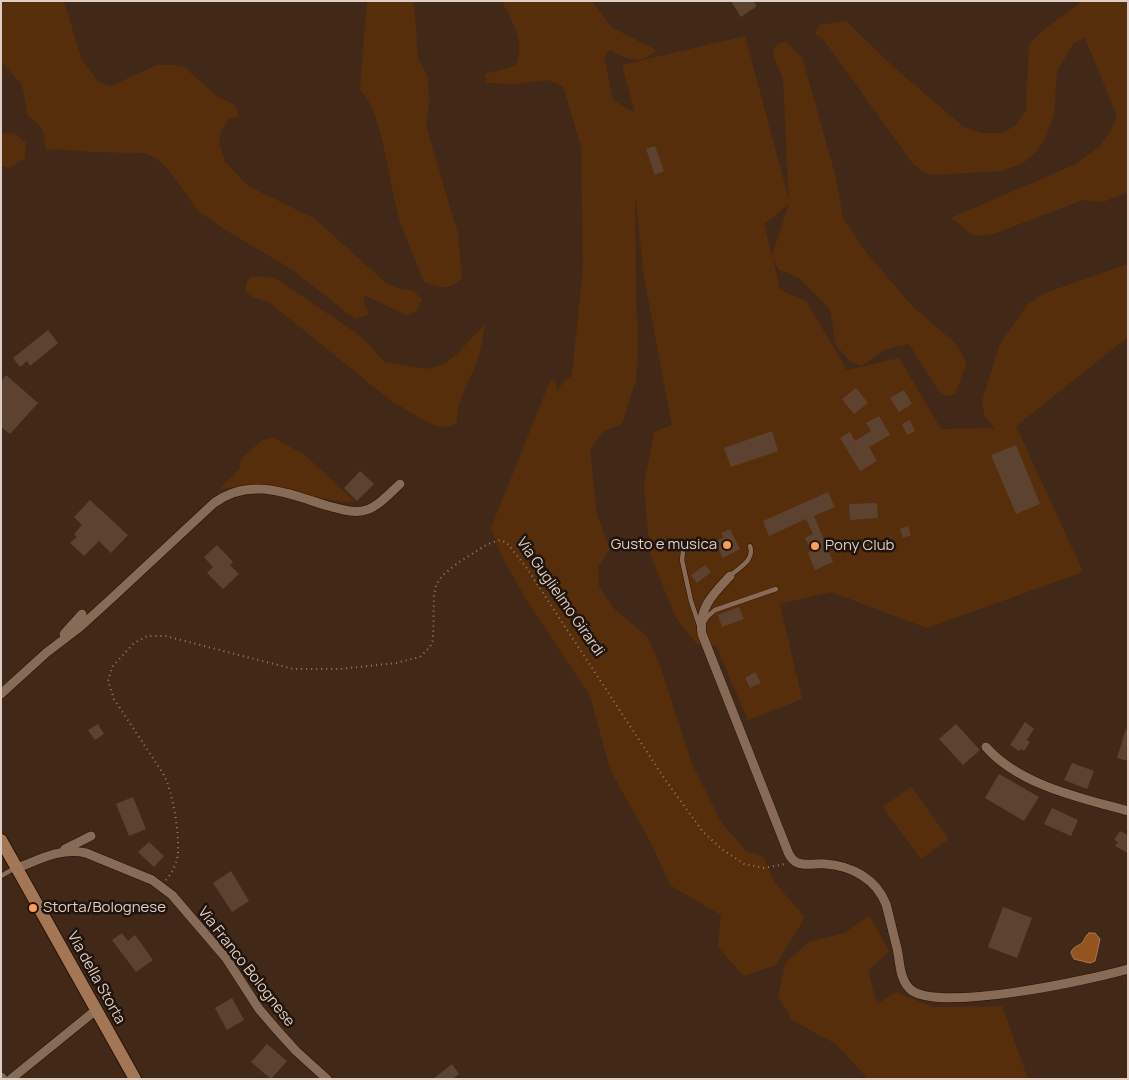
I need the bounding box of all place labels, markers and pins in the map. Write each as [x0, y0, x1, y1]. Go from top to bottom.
place label: Gusto e musica [611, 536, 717, 554]
place label: Pony Club [825, 537, 894, 555]
marker: Gusto e musica [721, 539, 733, 551]
marker: Pony Club [809, 540, 821, 552]
place label: Storta/Bolognese [43, 899, 166, 917]
marker: Storta/Bolognese [27, 902, 39, 914]

